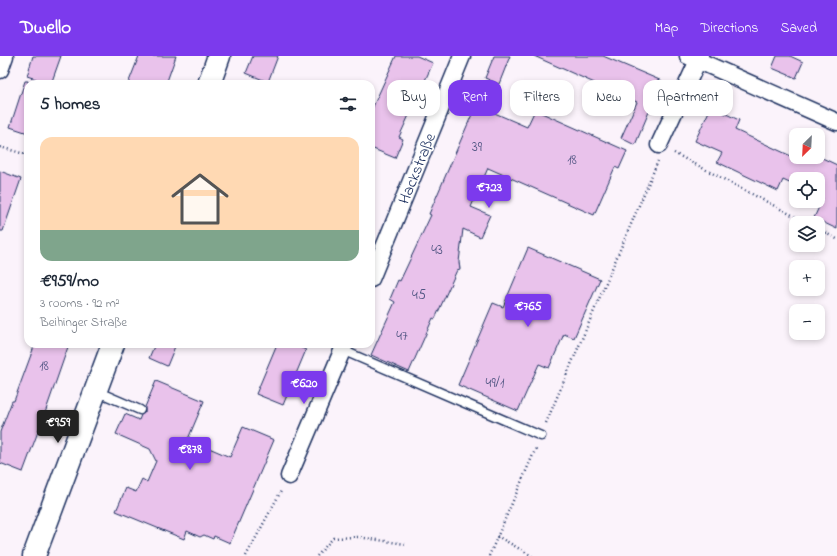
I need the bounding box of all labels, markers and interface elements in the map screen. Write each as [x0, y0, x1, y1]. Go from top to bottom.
text: Dwello [20, 15, 71, 42]
text: Map [655, 18, 678, 39]
text: Directions [700, 18, 758, 39]
text: Saved [780, 18, 817, 39]
chip: Buy [387, 80, 440, 116]
chip: Rent [448, 80, 502, 116]
chip: Filters [510, 80, 574, 116]
chip: New [582, 80, 635, 116]
chip: Apartment [643, 80, 733, 116]
text: 5 homes [40, 92, 100, 117]
icon: filters [337, 93, 359, 115]
north arrow [789, 128, 825, 164]
map controls [789, 128, 825, 340]
street label: Hackstraße [393, 129, 443, 208]
house number: 39 [472, 137, 483, 158]
house number: 18 [567, 150, 577, 171]
icon: home [164, 163, 236, 235]
button: locate [789, 172, 825, 208]
pin: €723 [465, 175, 513, 209]
text: €723 [476, 178, 502, 197]
button: layers [789, 216, 825, 252]
house number: 43 [431, 240, 443, 261]
button: + [789, 260, 825, 296]
text: €959/mo [40, 269, 99, 294]
house number: 45 [412, 285, 426, 306]
text: 3 rooms · 92 m² [40, 294, 120, 313]
pin: €765 [504, 294, 552, 328]
text: €765 [514, 297, 542, 316]
button: − [789, 304, 825, 340]
text: Beihinger Straße [40, 313, 127, 332]
house number: 47 [396, 326, 408, 347]
house number: 18 [39, 356, 49, 377]
pin: €620 [280, 371, 328, 405]
house number: 49/1 [486, 373, 505, 394]
text: €620 [291, 374, 317, 393]
pin: €959 [34, 410, 82, 444]
text: €959 [46, 413, 70, 432]
pin: €878 [166, 437, 214, 471]
text: €878 [178, 440, 202, 459]

